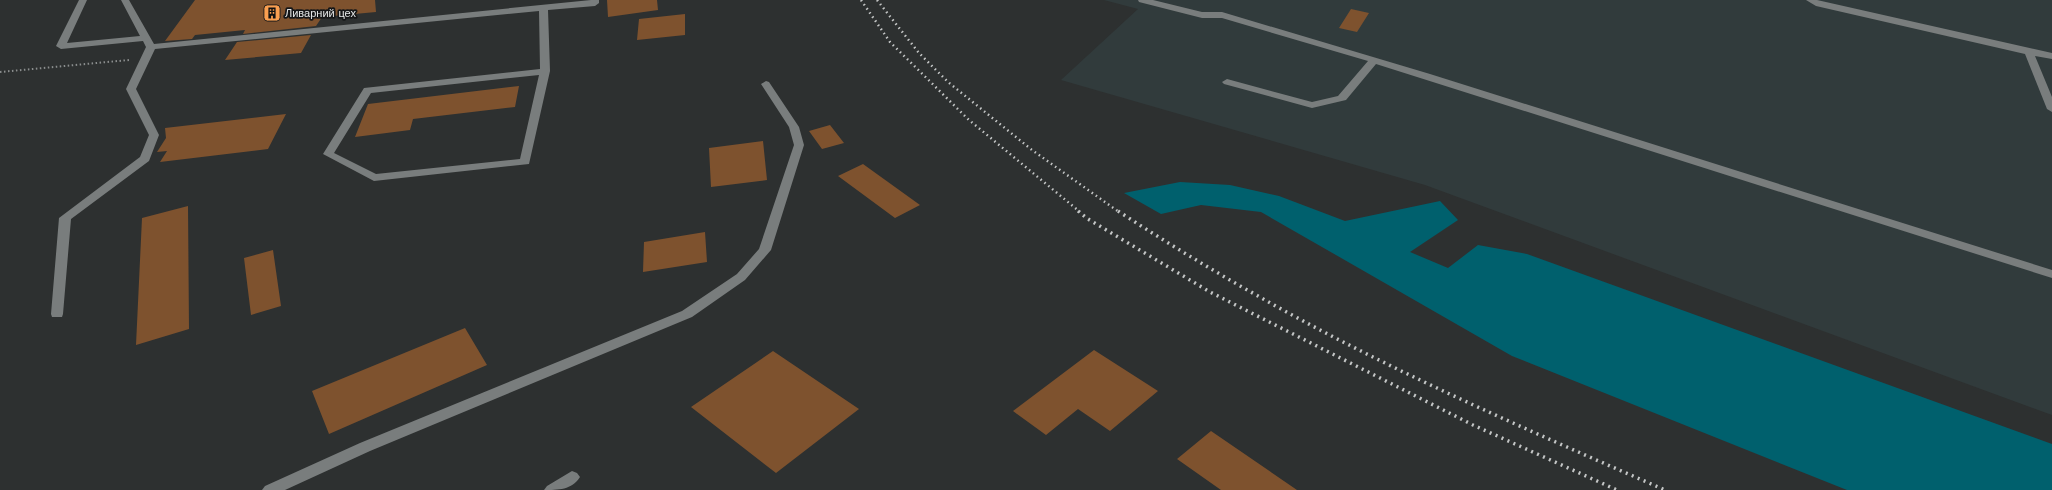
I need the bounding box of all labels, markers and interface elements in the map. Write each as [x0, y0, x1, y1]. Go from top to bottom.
building icon: Ливарний цех [262, 3, 282, 23]
place label: Ливарний цех [285, 7, 356, 20]

